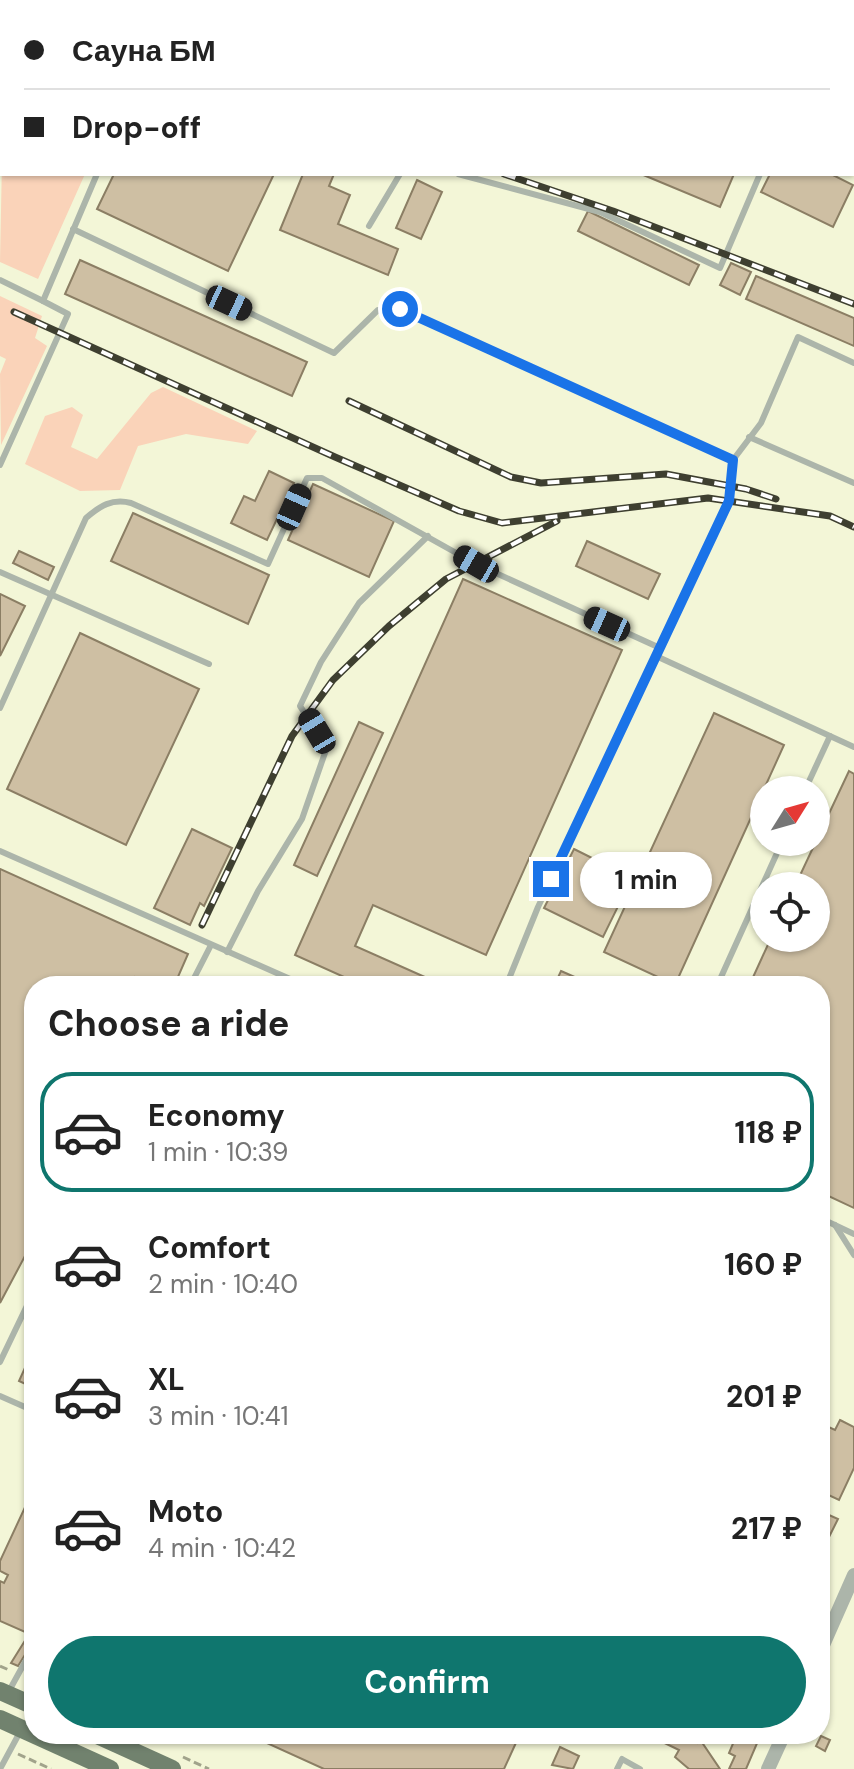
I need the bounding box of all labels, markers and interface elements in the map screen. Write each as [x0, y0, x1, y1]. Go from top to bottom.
text: Сауна БМ [72, 31, 216, 70]
text: Drop-off [72, 108, 201, 147]
car [202, 282, 256, 324]
route start [382, 291, 418, 327]
car [273, 480, 315, 534]
car [449, 542, 503, 586]
car [580, 603, 634, 645]
car [294, 704, 340, 758]
north arrow [750, 776, 830, 856]
map controls [750, 776, 830, 952]
callout: 1 min [579, 851, 711, 907]
route end [533, 861, 569, 897]
text: 1 min [614, 863, 678, 897]
button: locate [750, 872, 830, 952]
text: Choose a ride [48, 1000, 289, 1047]
icon: car [52, 1096, 124, 1168]
text: Economy [148, 1096, 285, 1135]
text: 118 ₽ [735, 1113, 802, 1152]
text: 1 min · 10:39 [148, 1135, 288, 1169]
icon: car [52, 1228, 124, 1300]
text: Comfort [148, 1228, 271, 1267]
text: 160 ₽ [724, 1245, 802, 1284]
text: 2 min · 10:40 [148, 1267, 298, 1301]
icon: car [52, 1360, 124, 1432]
text: XL [148, 1360, 185, 1399]
text: 201 ₽ [726, 1377, 802, 1416]
text: 3 min · 10:41 [148, 1399, 289, 1433]
icon: car [52, 1492, 124, 1564]
text: Moto [148, 1492, 223, 1531]
text: 217 ₽ [731, 1509, 802, 1548]
text: 4 min · 10:42 [148, 1531, 296, 1565]
button: Confirm [48, 1636, 806, 1728]

